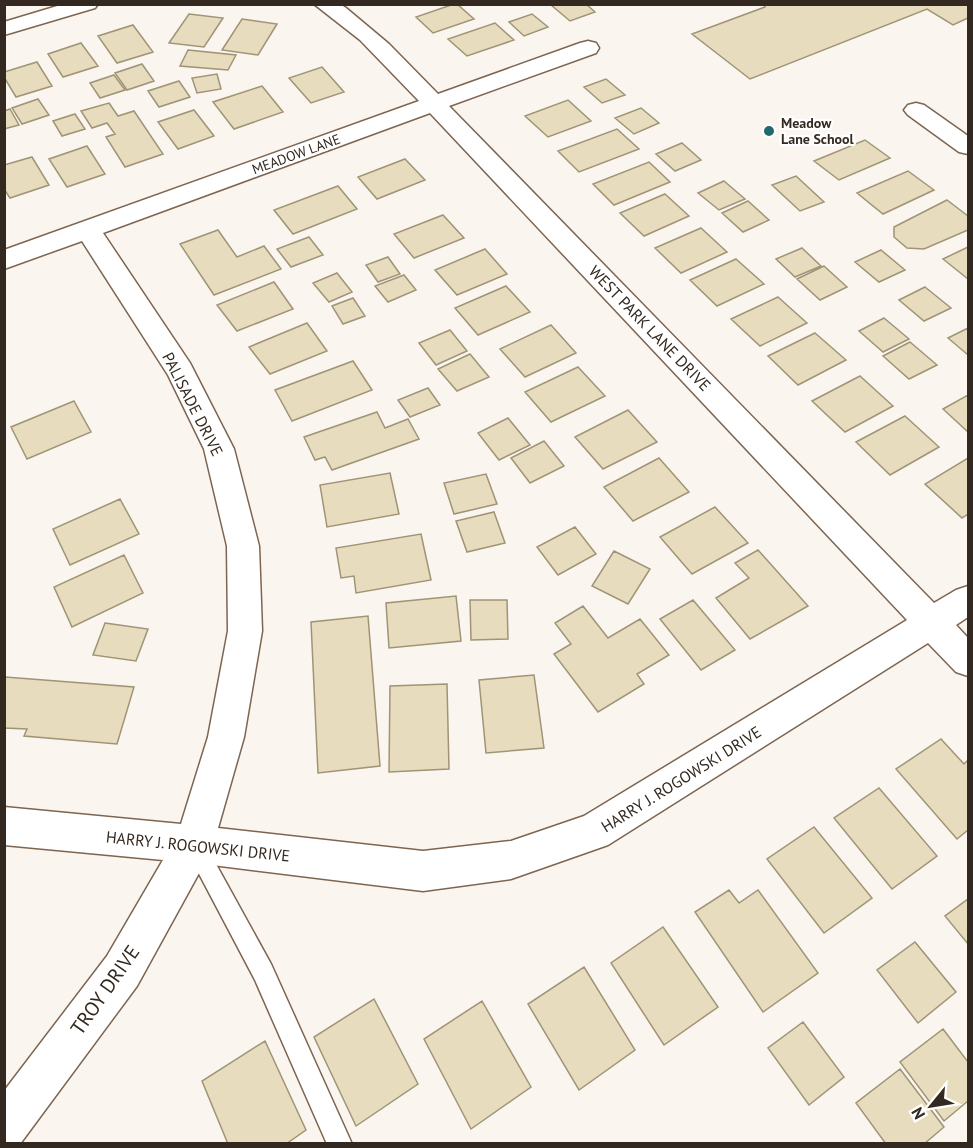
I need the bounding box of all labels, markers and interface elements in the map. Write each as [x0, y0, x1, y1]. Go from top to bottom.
place label: Meadow Lane School [781, 114, 855, 148]
marker: Meadow Lane School [762, 124, 776, 138]
street label: MEADOW LANE [249, 130, 343, 178]
street label: WEST PARK LANE DRIVE [585, 261, 715, 395]
street label: PALISADE DRIVE [158, 349, 228, 459]
street label: HARRY J. ROGOWSKI DRIVE [597, 721, 765, 837]
street label: HARRY J. ROGOWSKI DRIVE [105, 826, 291, 866]
street label: TROY DRIVE [65, 940, 145, 1040]
north arrow [901, 1076, 961, 1136]
text: N [907, 1104, 929, 1123]

